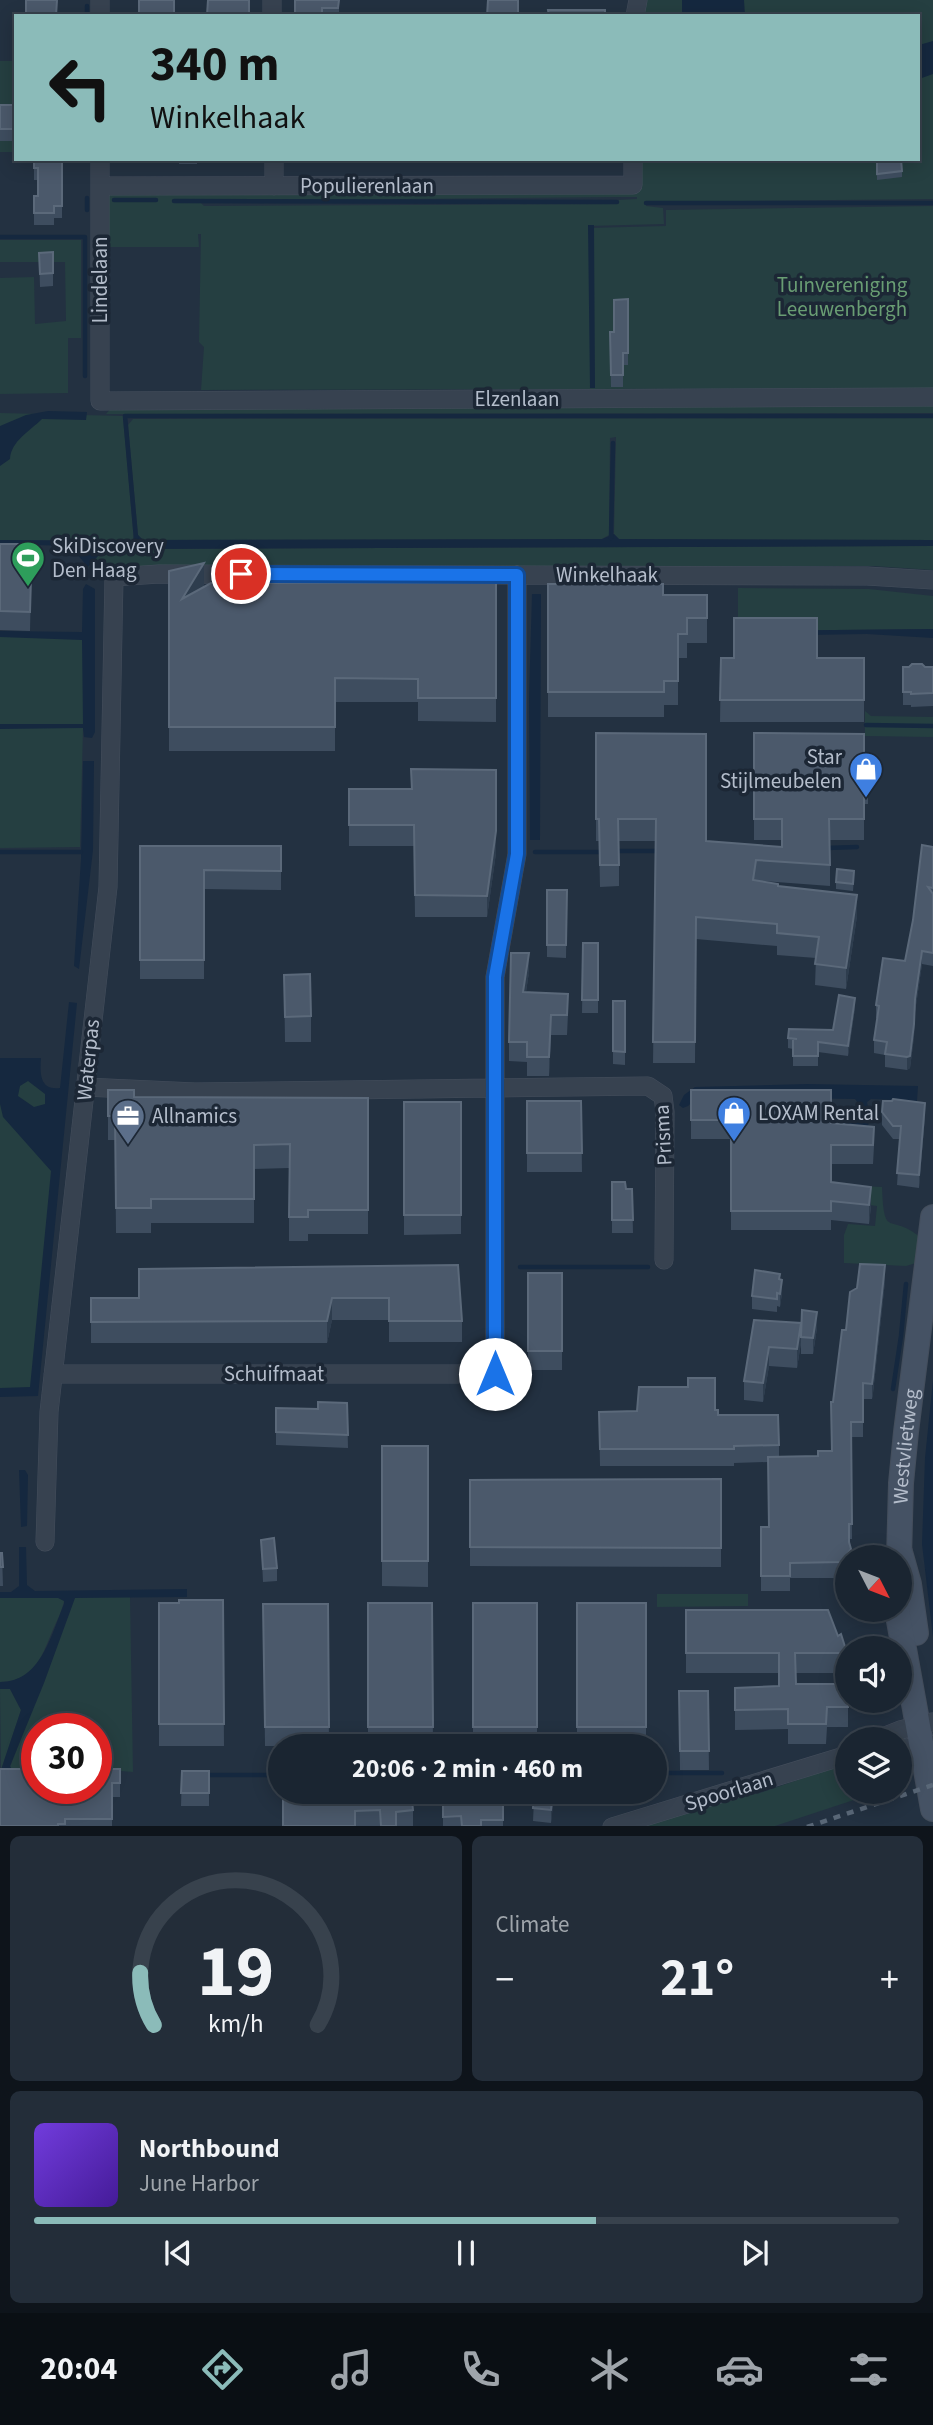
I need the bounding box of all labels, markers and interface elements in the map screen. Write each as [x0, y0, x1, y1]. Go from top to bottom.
text: 340 m [150, 30, 279, 100]
icon: left [35, 42, 126, 133]
text: Winkelhaak [150, 95, 305, 141]
street label: Populierenlaan [300, 171, 434, 201]
street label: Lindelaan [85, 237, 115, 323]
park label: Tuinvereniging Leeuwenbergh [777, 270, 908, 324]
street label: Elzenlaan [474, 384, 560, 414]
place label: SkiDiscovery Den Haag [52, 531, 164, 585]
sports icon: SkiDiscovery Den Haag [9, 539, 47, 588]
pin [211, 544, 271, 604]
icon: arrive [222, 555, 260, 593]
street label: Winkelhaak [556, 560, 659, 590]
place label: Star Stijlmeubelen [720, 742, 843, 796]
shop icon: Star Stijlmeubelen [847, 750, 885, 799]
street label: Waterpas [69, 1018, 107, 1102]
shop icon: LOXAM Rental [715, 1094, 753, 1143]
office icon: Allnamics [109, 1097, 147, 1146]
place label: LOXAM Rental [758, 1098, 879, 1128]
place label: Allnamics [152, 1101, 237, 1131]
street label: Prisma [646, 1104, 680, 1166]
position arrow [458, 1337, 532, 1411]
street label: Schuifmaat [224, 1359, 324, 1389]
street label: Westvlietweg [885, 1386, 926, 1504]
north arrow [835, 1545, 912, 1622]
map controls [835, 1545, 912, 1804]
button: sound [835, 1636, 912, 1713]
speed limit sign: 30 [21, 1713, 112, 1804]
button: layers [835, 1727, 912, 1804]
text: 20:06 · 2 min · 460 m [352, 1750, 583, 1787]
street label: Spoorlaan [681, 1763, 777, 1819]
text: Climate [496, 1908, 569, 1941]
text: 19 [197, 1920, 274, 2024]
text: 21° [660, 1942, 734, 2016]
text: − [496, 1953, 514, 2007]
text: + [880, 1953, 899, 2007]
text: km/h [208, 2005, 264, 2041]
text: Northbound [139, 2130, 280, 2167]
text: June Harbor [139, 2167, 259, 2200]
icon: previous [159, 2234, 197, 2272]
icon: pause [447, 2234, 485, 2272]
icon: next [736, 2234, 774, 2272]
icon: directions [198, 2345, 247, 2394]
icon: music [327, 2345, 376, 2394]
icon: phone [456, 2345, 505, 2394]
icon: climate [585, 2345, 634, 2394]
icon: car [715, 2345, 764, 2394]
icon: filters [844, 2345, 893, 2394]
text: 20:04 [40, 2346, 117, 2392]

